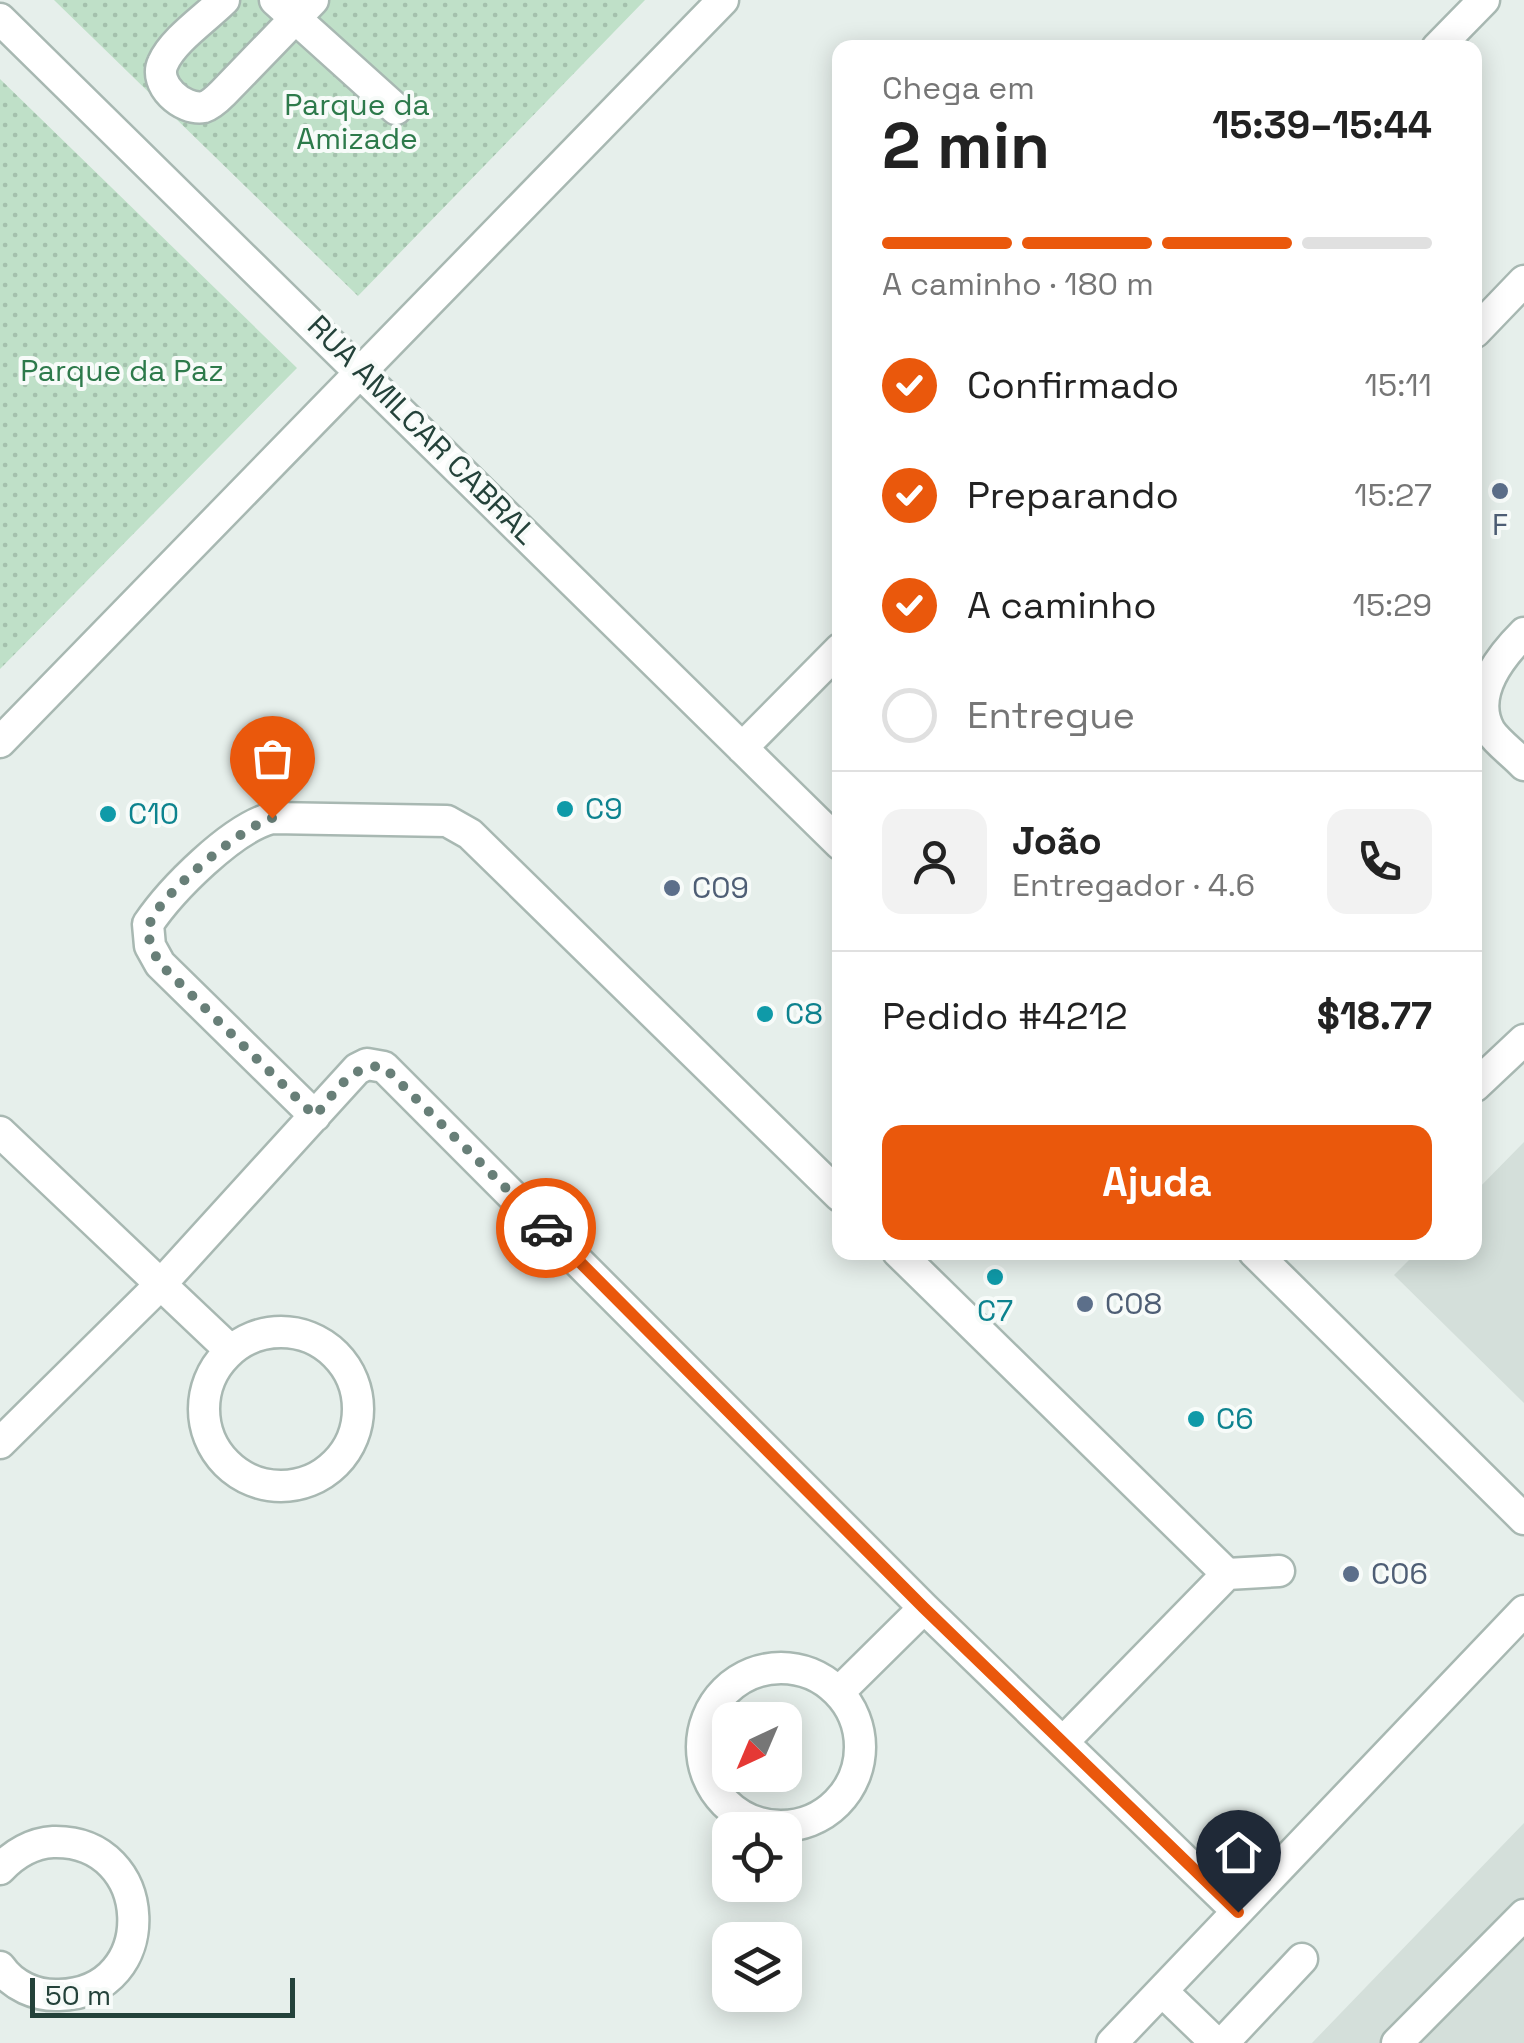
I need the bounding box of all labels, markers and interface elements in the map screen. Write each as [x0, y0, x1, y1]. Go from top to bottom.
text: Chega em [882, 68, 1035, 108]
park label: Parque da Amizade [284, 85, 430, 158]
text: 15:39–15:44 [1212, 101, 1432, 149]
text: 2 min [882, 104, 1050, 187]
text: A caminho · 180 m [882, 264, 1154, 304]
street label: RUA AMILCAR CABRAL [299, 307, 545, 553]
park label: Parque da Paz [20, 351, 224, 390]
icon: check [882, 358, 937, 413]
text: Confirmado [967, 361, 1179, 409]
text: 15:11 [1365, 365, 1432, 405]
icon: check [882, 468, 937, 523]
text: Preparando [967, 471, 1179, 519]
text: 15:27 [1354, 475, 1432, 515]
marker: F [1489, 480, 1511, 502]
place label: F [1492, 505, 1508, 544]
icon: check [882, 578, 937, 633]
text: A caminho [967, 581, 1157, 629]
text: 15:29 [1353, 585, 1432, 625]
text: Entregue [967, 691, 1135, 739]
pin [230, 716, 315, 819]
icon: bag [245, 731, 300, 786]
place label: C9 [585, 789, 623, 828]
place label: C10 [128, 794, 179, 833]
marker: C9 [554, 798, 576, 820]
marker: C10 [97, 803, 119, 825]
button: person [882, 809, 987, 914]
button: phone [1327, 809, 1432, 914]
text: João [1012, 817, 1102, 865]
text: Entregador · 4.6 [1012, 865, 1255, 905]
place label: C09 [692, 868, 749, 907]
marker: C09 [661, 877, 683, 899]
text: Pedido #4212 [882, 992, 1128, 1040]
text: $18.77 [1317, 992, 1432, 1040]
place label: C8 [785, 994, 823, 1033]
marker: C8 [754, 1003, 776, 1025]
button: Ajuda [882, 1125, 1432, 1240]
courier [496, 1178, 596, 1278]
icon: car [519, 1201, 574, 1256]
marker: C7 [984, 1266, 1006, 1288]
place label: C08 [1105, 1284, 1162, 1323]
place label: C7 [977, 1291, 1013, 1330]
marker: C08 [1074, 1293, 1096, 1315]
place label: C6 [1216, 1399, 1254, 1438]
marker: C6 [1185, 1408, 1207, 1430]
place label: C06 [1371, 1554, 1428, 1593]
marker: C06 [1340, 1563, 1362, 1585]
north arrow [712, 1702, 802, 1792]
map controls [712, 1702, 802, 2012]
pin [1196, 1810, 1281, 1913]
button: locate [712, 1812, 802, 1902]
icon: home [1211, 1825, 1266, 1880]
button: layers [712, 1922, 802, 2012]
scale bar [30, 1973, 295, 2018]
text: 50 m [45, 1977, 111, 2013]

